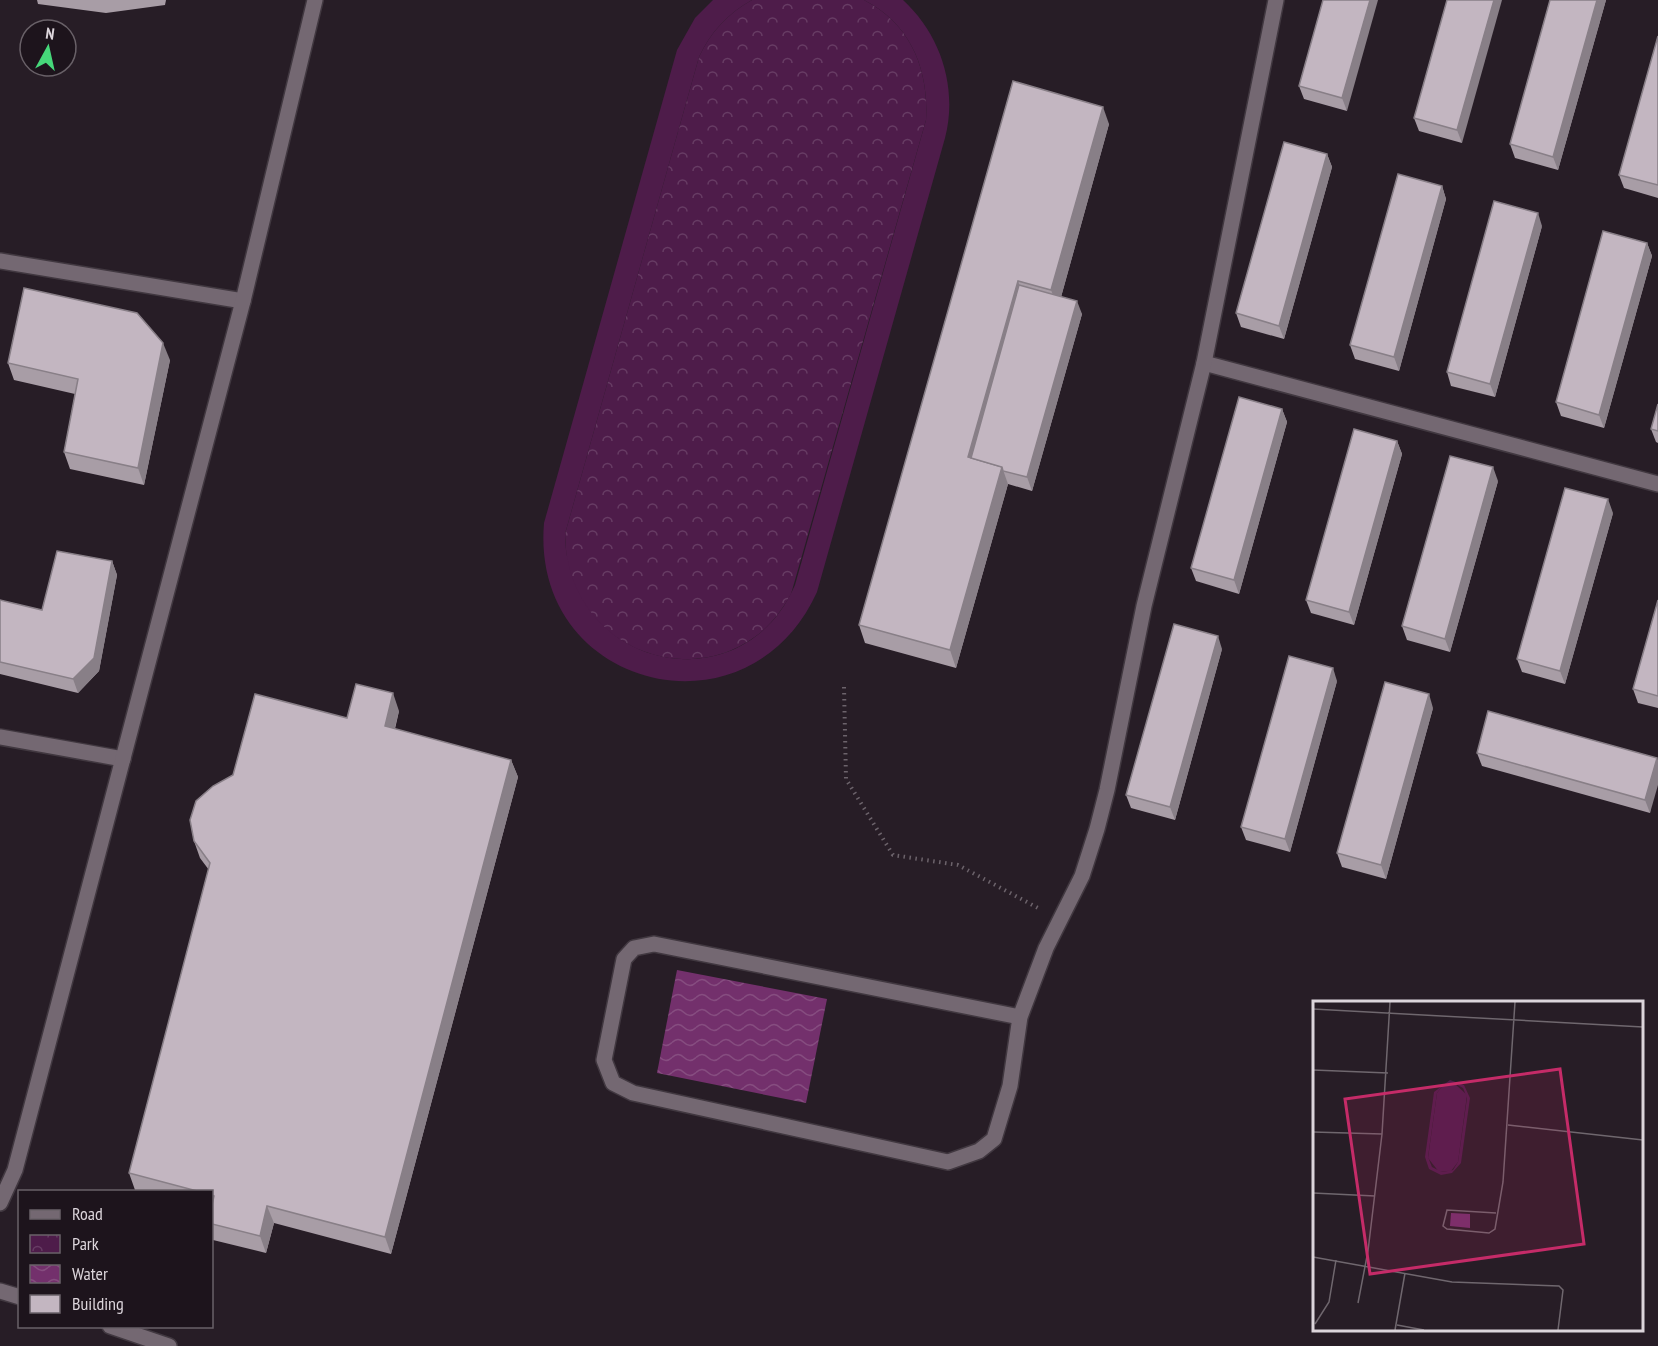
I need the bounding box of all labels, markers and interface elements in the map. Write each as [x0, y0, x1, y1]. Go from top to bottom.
north arrow [18, 18, 78, 78]
text: N [44, 23, 56, 44]
inset map [1313, 1001, 1643, 1331]
legend [18, 1190, 213, 1328]
text: Road [72, 1202, 103, 1225]
text: Park [72, 1232, 99, 1255]
text: Water [72, 1262, 108, 1285]
text: Building [72, 1292, 124, 1315]

